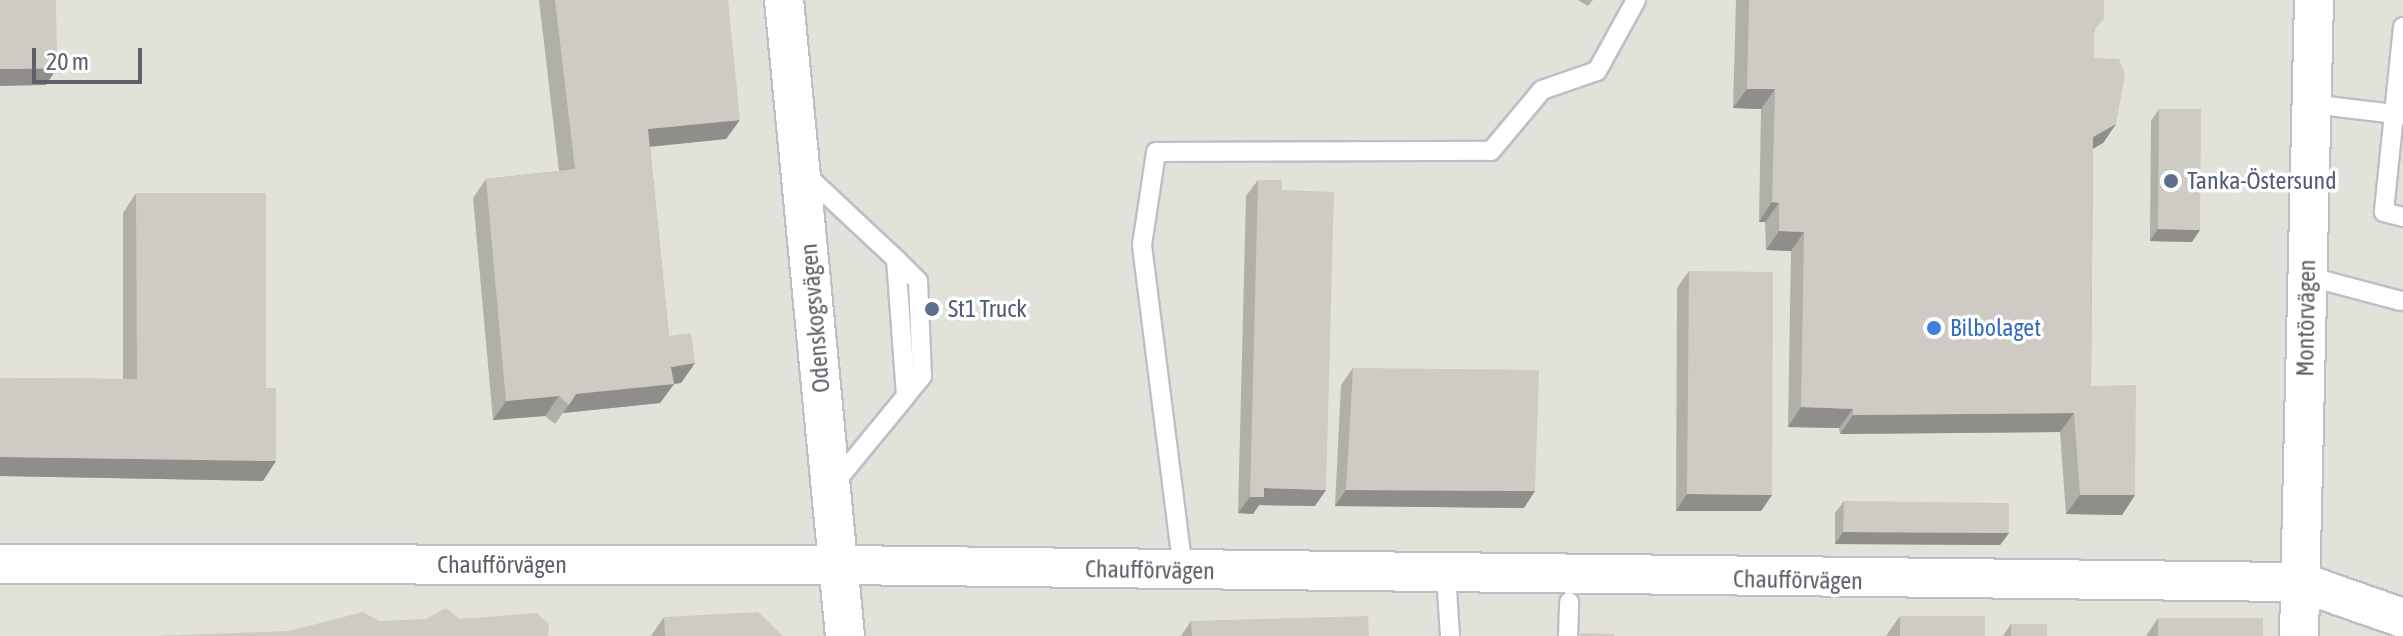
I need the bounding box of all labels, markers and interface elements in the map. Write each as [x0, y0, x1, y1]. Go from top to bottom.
scale bar [36, 32, 146, 82]
text: 20 m [46, 48, 89, 75]
place label: Tanka-Östersund [2187, 167, 2337, 195]
marker: Tanka-Östersund [2162, 172, 2180, 190]
street label: Odenskogsvägen [794, 242, 836, 394]
street label: Montörvägen [2291, 259, 2321, 377]
place label: St1 Truck [948, 295, 1027, 323]
marker: St1 Truck [923, 300, 941, 318]
place label: Bilbolaget [1950, 314, 2041, 342]
marker: Bilbolaget [1925, 319, 1943, 337]
street label: Chaufförvägen [437, 551, 567, 579]
street label: Chaufförvägen [1085, 554, 1215, 586]
street label: Chaufförvägen [1733, 564, 1863, 596]

